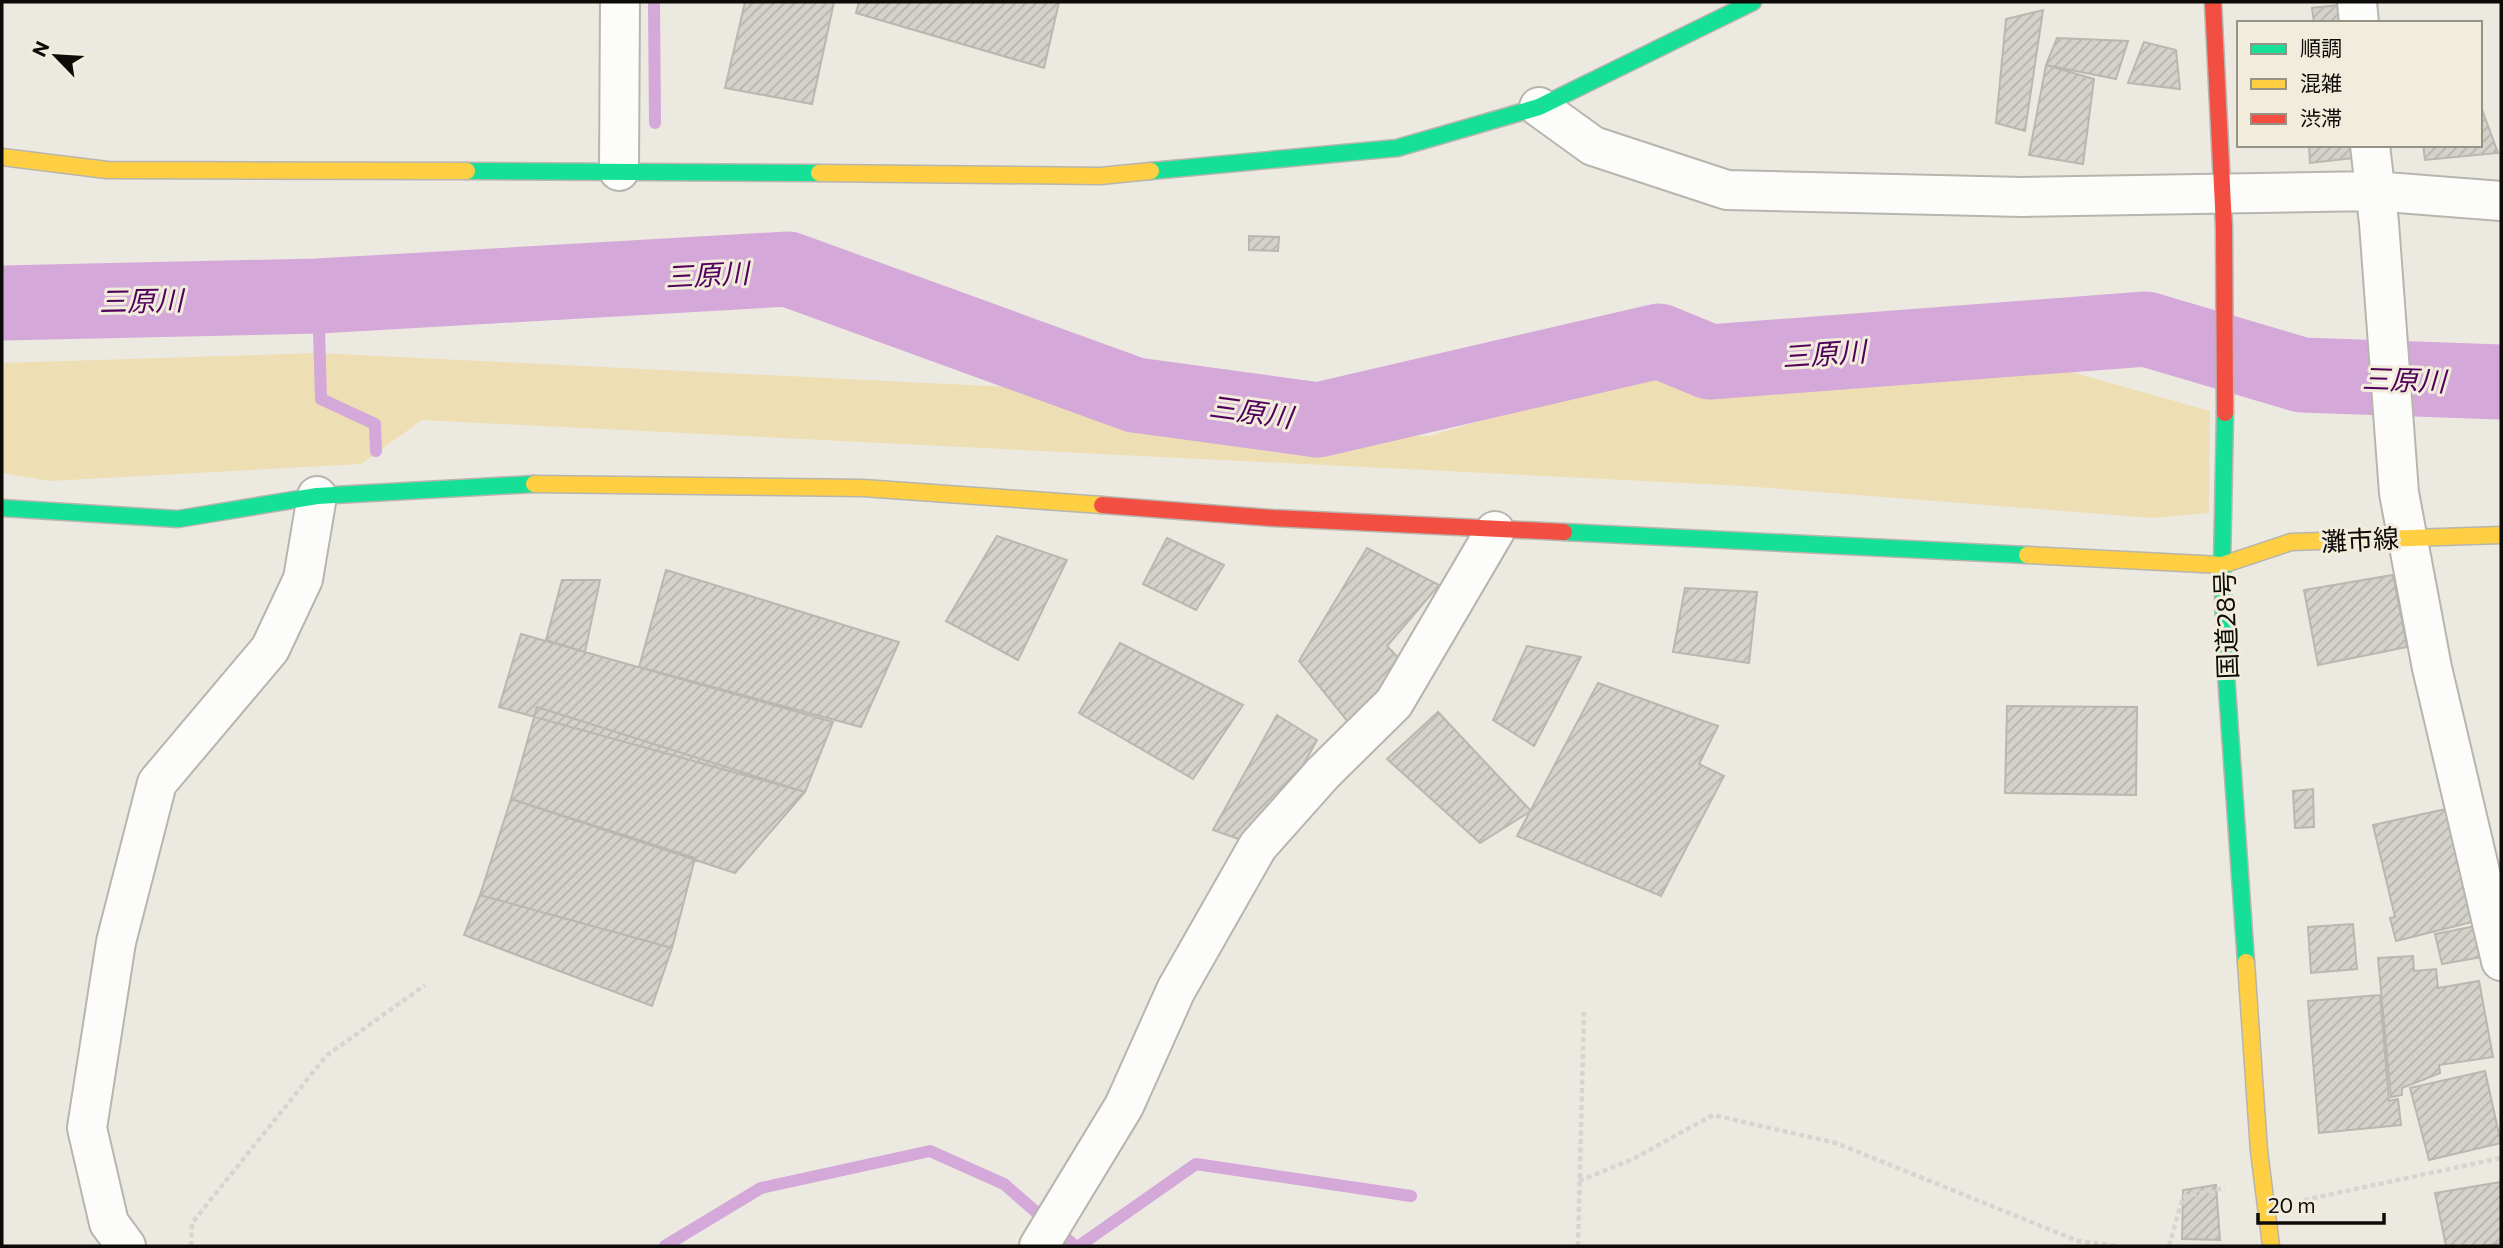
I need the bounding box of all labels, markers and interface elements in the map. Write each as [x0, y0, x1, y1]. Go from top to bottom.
north arrow [21, 21, 91, 91]
legend [2237, 21, 2482, 147]
text: 順調 [2300, 35, 2342, 60]
text: N [27, 37, 54, 60]
text: 混雑 [2300, 70, 2342, 95]
text: 渋滞 [2300, 105, 2342, 130]
water label: 三原川 [664, 255, 753, 293]
water label: 三原川 [99, 282, 186, 318]
water label: 三原川 [1781, 333, 1870, 373]
water label: 三原川 [2361, 361, 2450, 398]
water label: 三原川 [1207, 388, 1298, 434]
street label: 灘市線 [2320, 521, 2400, 557]
street label: 国道28号 [2208, 570, 2242, 680]
scale bar [2258, 1182, 2384, 1226]
text: 20 m [2268, 1192, 2316, 1217]

